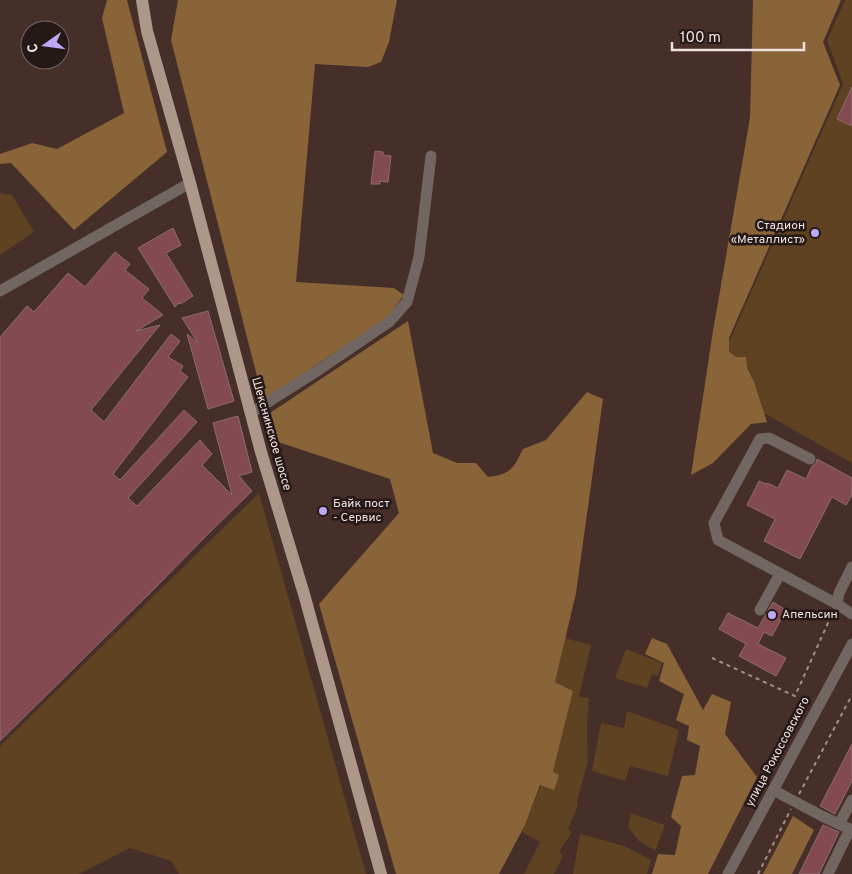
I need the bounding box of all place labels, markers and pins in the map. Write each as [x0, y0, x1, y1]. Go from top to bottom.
place label: Стадион «Металлист» [731, 218, 805, 248]
marker: Стадион «Металлист» [809, 227, 821, 239]
place label: Байк пост - Сервис [333, 496, 390, 526]
marker: Байк пост - Сервис [317, 505, 329, 517]
place label: Апельсин [782, 607, 838, 623]
marker: Апельсин [766, 609, 778, 621]

